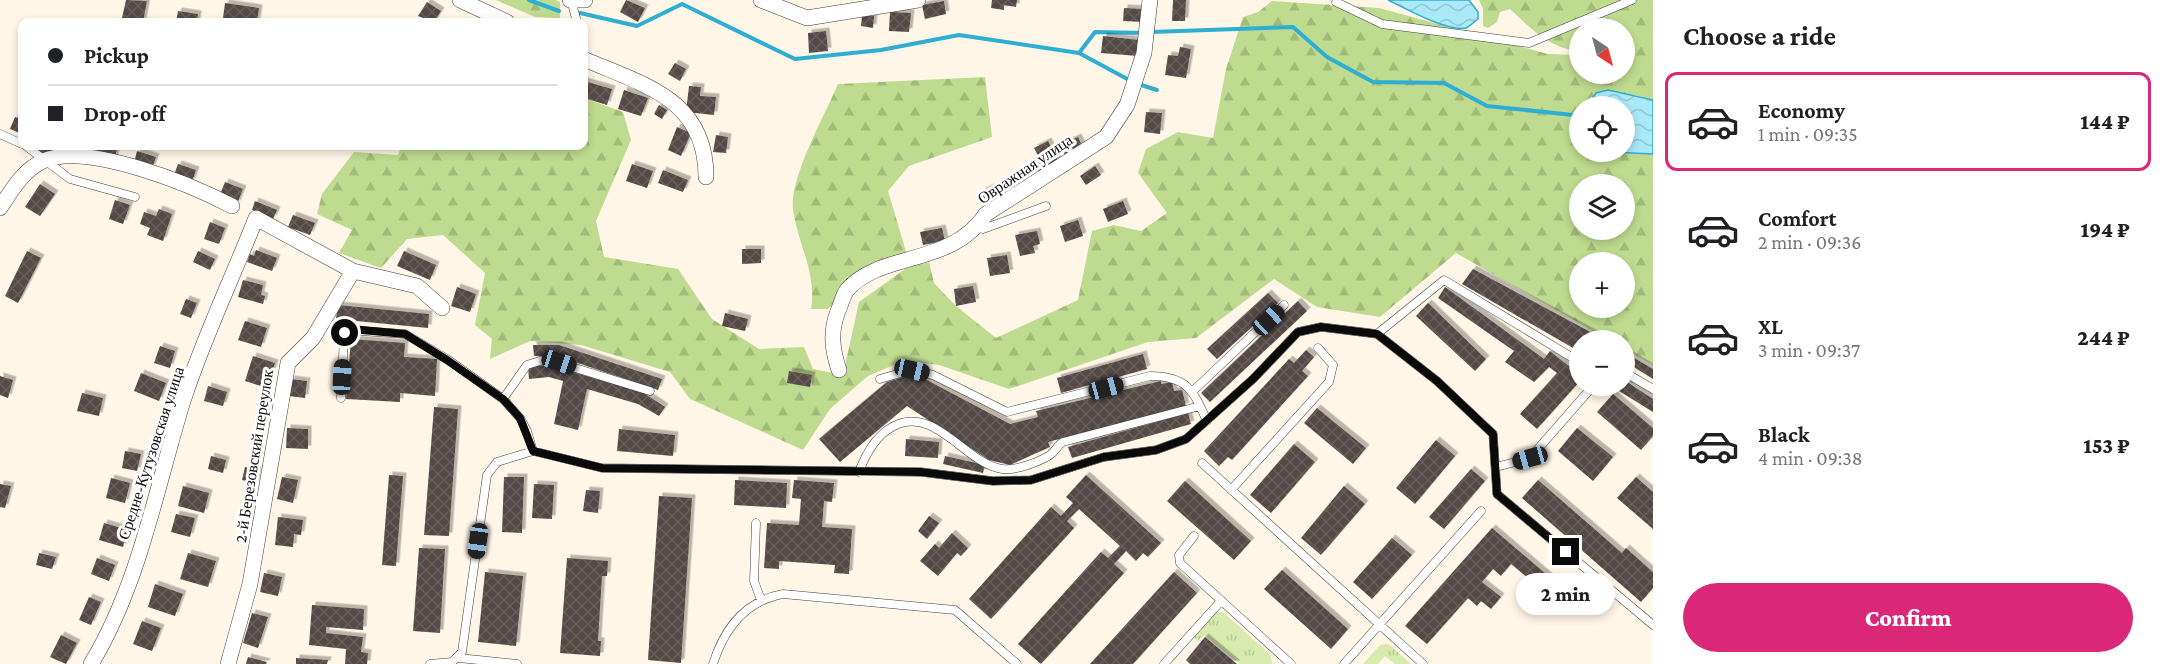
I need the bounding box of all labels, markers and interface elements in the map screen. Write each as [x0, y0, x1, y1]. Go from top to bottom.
north arrow [1569, 18, 1635, 84]
map controls [1569, 18, 1635, 396]
text: Choose a ride [1683, 21, 1836, 51]
text: Pickup [84, 43, 149, 68]
icon: car [1686, 95, 1740, 149]
button: locate [1569, 96, 1635, 162]
text: Economy [1758, 98, 1845, 123]
text: Drop-off [84, 101, 166, 126]
text: 144 ₽ [2080, 109, 2130, 134]
text: 1 min · 09:35 [1758, 123, 1858, 145]
street label: Овражная улица [974, 131, 1076, 208]
button: layers [1569, 174, 1635, 240]
icon: car [1686, 203, 1740, 257]
text: Comfort [1758, 206, 1836, 231]
text: 194 ₽ [2080, 217, 2130, 242]
text: 2 min · 09:36 [1758, 231, 1861, 253]
button: + [1569, 252, 1635, 318]
car [1250, 301, 1288, 339]
icon: car [1686, 311, 1740, 365]
text: XL [1758, 314, 1783, 339]
route start [331, 319, 358, 346]
text: 244 ₽ [2077, 325, 2130, 350]
button: − [1569, 330, 1635, 396]
text: 3 min · 09:37 [1758, 339, 1860, 361]
car [539, 348, 579, 376]
car [892, 357, 932, 383]
car [332, 359, 352, 395]
street label: Средне-Кутузовская улица [115, 364, 188, 542]
street label: 2-й Березовский переулок [232, 368, 277, 544]
car [1086, 375, 1126, 401]
icon: car [1686, 419, 1740, 473]
text: Black [1758, 422, 1810, 447]
text: 153 ₽ [2083, 433, 2130, 458]
car [1510, 444, 1550, 472]
text: 4 min · 09:38 [1758, 447, 1863, 469]
car [467, 522, 489, 560]
route end [1552, 538, 1579, 565]
callout: 2 min [1516, 573, 1616, 615]
text: 2 min [1541, 583, 1590, 605]
button: Confirm [1683, 583, 2133, 652]

